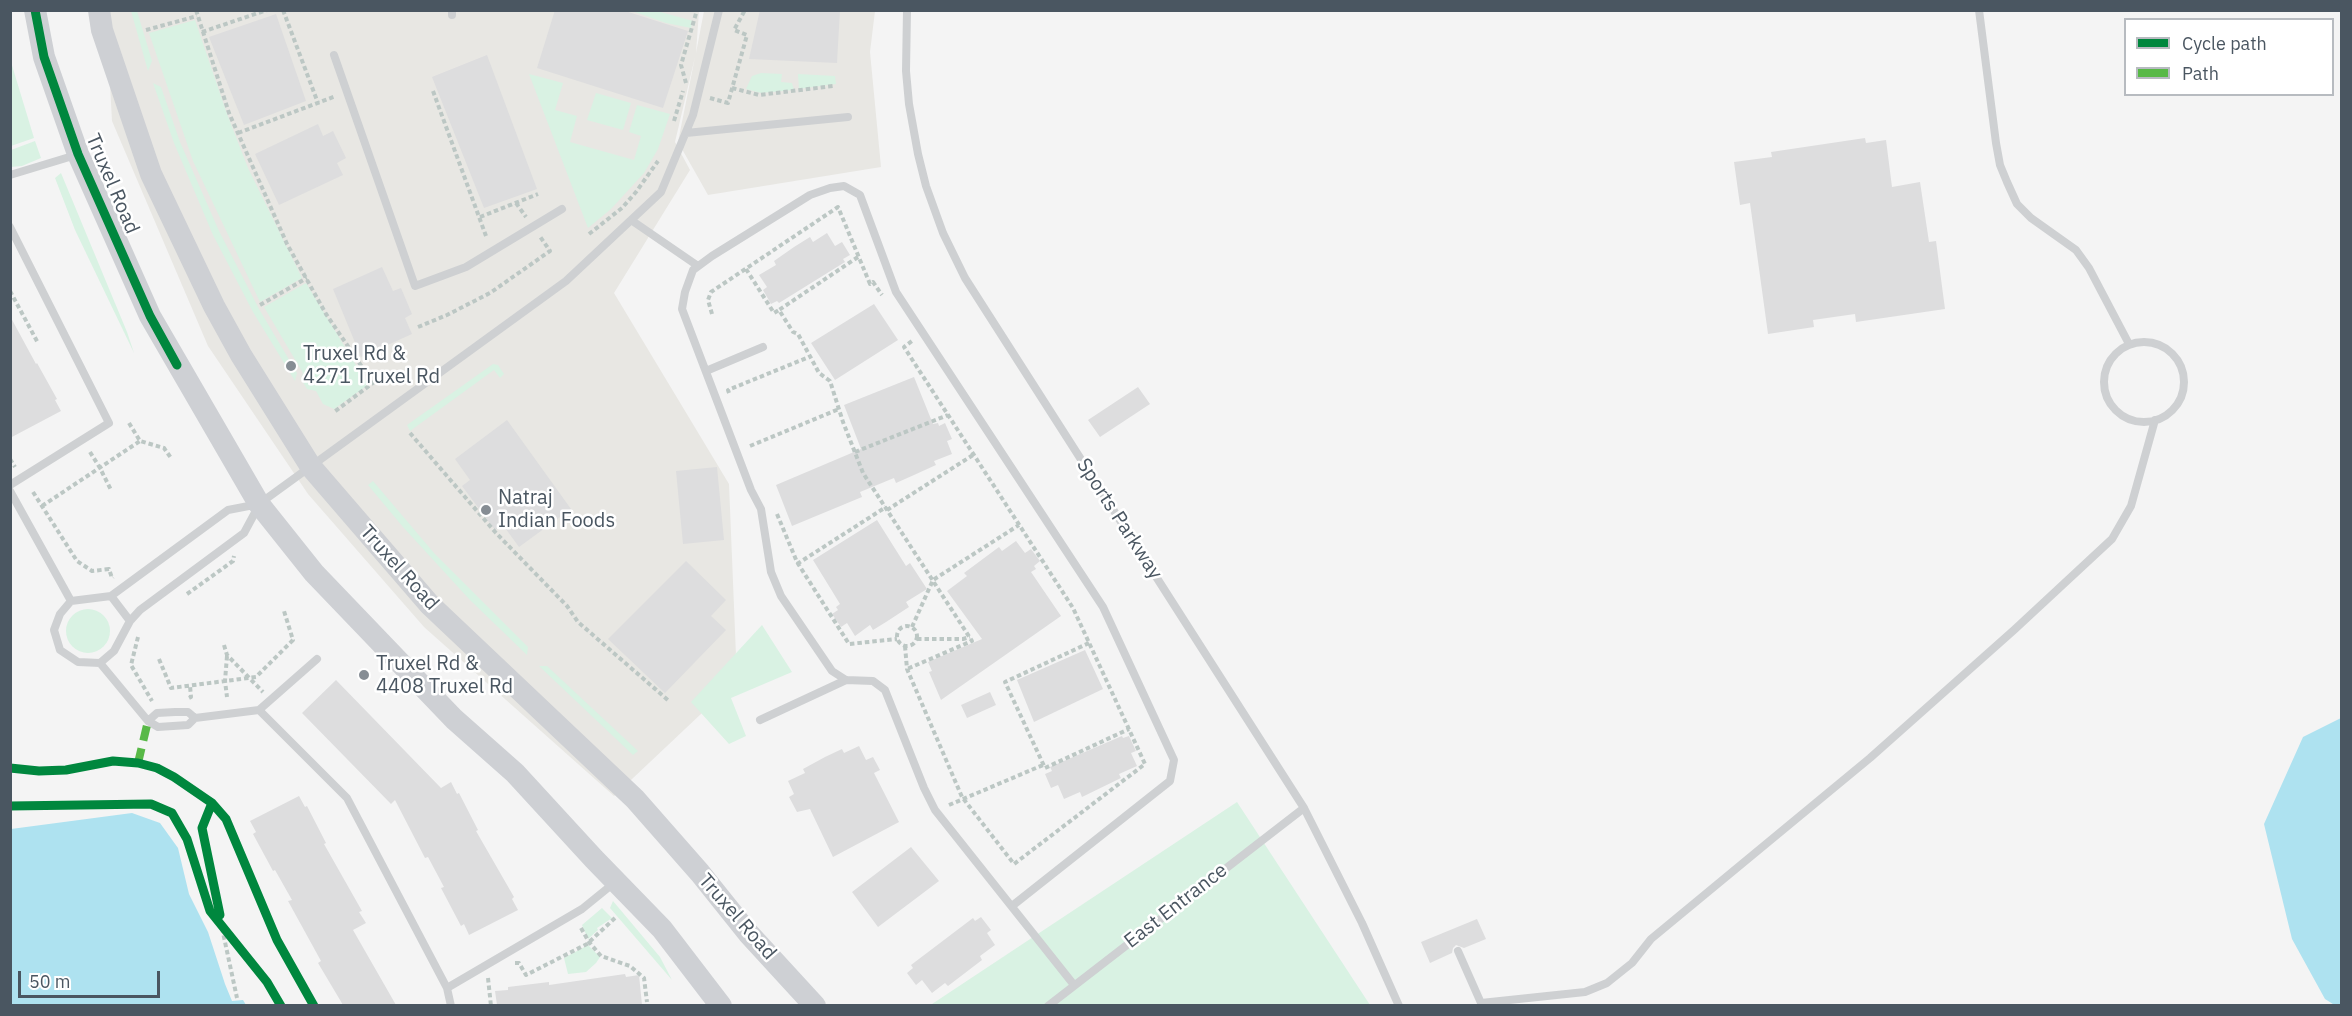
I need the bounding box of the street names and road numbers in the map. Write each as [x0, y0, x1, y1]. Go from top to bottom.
street label: Truxel Road [80, 130, 144, 238]
street label: Sports Parkway [1071, 454, 1167, 584]
street label: Truxel Road [355, 520, 443, 616]
street label: East Entrance [1120, 858, 1232, 954]
street label: Truxel Road [693, 869, 781, 965]

